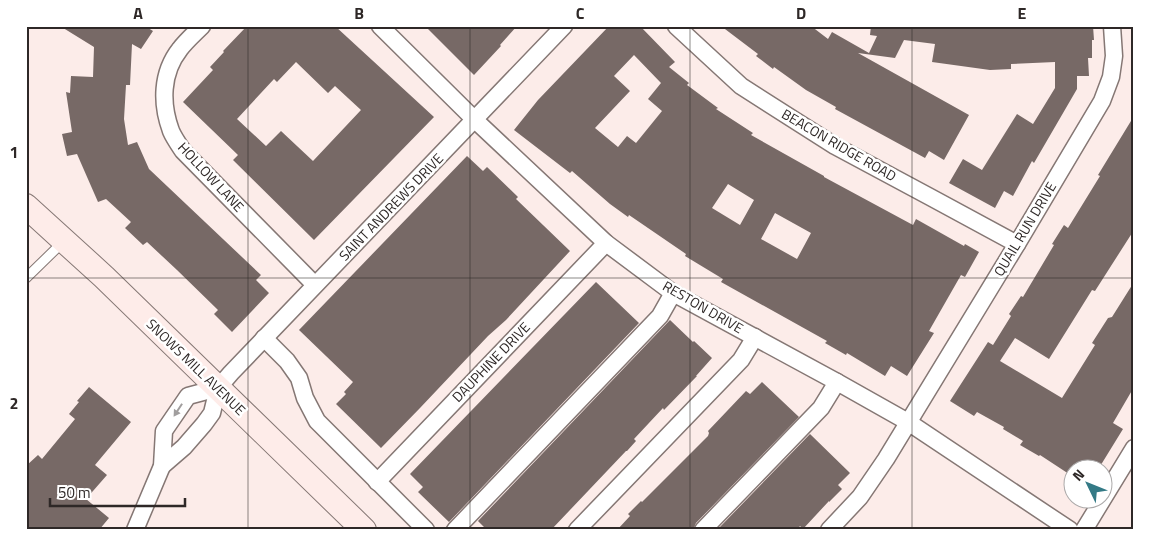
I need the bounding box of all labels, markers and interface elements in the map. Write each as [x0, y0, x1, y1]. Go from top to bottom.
text: A [133, 1, 143, 25]
text: B [354, 1, 364, 25]
text: C [576, 1, 585, 25]
text: D [796, 1, 806, 25]
text: E [1018, 1, 1027, 25]
street label: BEACON RIDGE ROAD [778, 103, 901, 186]
street label: HOLLOW LANE [173, 137, 249, 216]
text: 1 [10, 140, 18, 164]
street label: SAINT ANDREWS DRIVE [334, 148, 448, 265]
street label: QUAIL RUN DRIVE [988, 177, 1061, 280]
street label: RESTON DRIVE [659, 275, 748, 338]
street label: SNOWS MILL AVENUE [142, 314, 251, 420]
street label: DAUPHINE DRIVE [447, 317, 535, 407]
text: 2 [10, 391, 18, 415]
one-way arrow [173, 403, 183, 417]
north arrow [1062, 458, 1112, 508]
text: N [1067, 464, 1089, 486]
scale bar [50, 476, 185, 508]
text: 50 m [58, 481, 91, 504]

